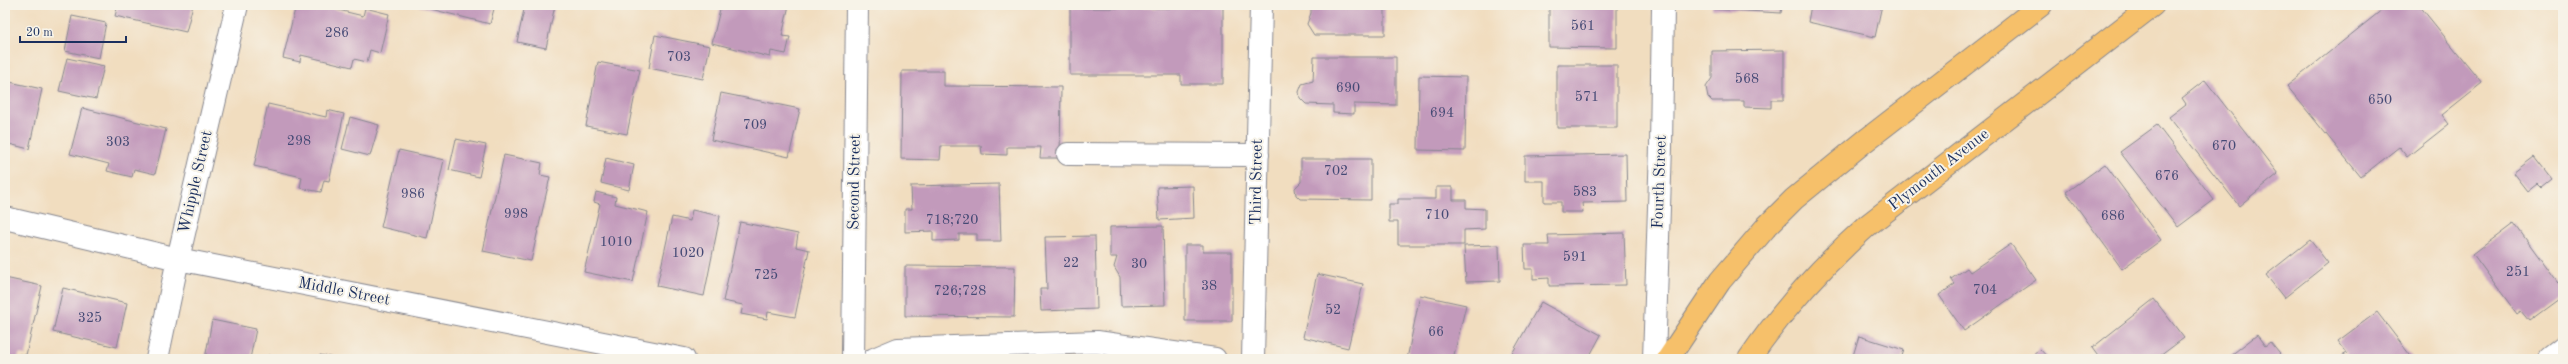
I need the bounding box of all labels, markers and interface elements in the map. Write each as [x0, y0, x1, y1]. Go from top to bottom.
scale bar [20, 18, 126, 44]
house number: 561 [1571, 19, 1595, 33]
house number: 286 [325, 26, 349, 40]
text: 20 m [26, 27, 53, 39]
house number: 703 [667, 50, 691, 64]
house number: 568 [1735, 72, 1759, 86]
house number: 690 [1336, 81, 1360, 95]
house number: 571 [1575, 90, 1599, 104]
house number: 650 [2368, 93, 2392, 107]
house number: 694 [1430, 106, 1454, 120]
house number: 709 [743, 118, 767, 132]
street label: Plymouth Avenue [1886, 126, 1992, 214]
street label: Whipple Street [176, 129, 216, 235]
street label: Second Street [846, 133, 864, 230]
house number: 298 [287, 134, 311, 148]
street label: Fourth Street [1650, 134, 1670, 229]
house number: 303 [106, 135, 130, 149]
street label: Third Street [1248, 138, 1266, 225]
house number: 670 [2212, 139, 2236, 153]
house number: 702 [1324, 164, 1348, 178]
house number: 676 [2155, 169, 2179, 183]
house number: 583 [1573, 185, 1597, 199]
house number: 986 [401, 187, 425, 201]
house number: 998 [504, 207, 528, 221]
house number: 710 [1425, 208, 1449, 222]
house number: 686 [2101, 209, 2125, 223]
house number: 718;720 [926, 213, 978, 227]
house number: 1010 [600, 235, 632, 249]
house number: 1020 [672, 246, 704, 260]
house number: 591 [1563, 250, 1587, 264]
house number: 22 [1063, 256, 1079, 270]
house number: 30 [1131, 257, 1147, 271]
house number: 251 [2506, 265, 2530, 279]
house number: 725 [754, 268, 778, 282]
street label: Middle Street [297, 275, 392, 309]
house number: 38 [1201, 279, 1217, 293]
house number: 704 [1973, 283, 1997, 297]
house number: 726;728 [934, 284, 986, 298]
house number: 52 [1325, 303, 1341, 317]
house number: 325 [78, 311, 102, 325]
house number: 66 [1428, 325, 1444, 339]

